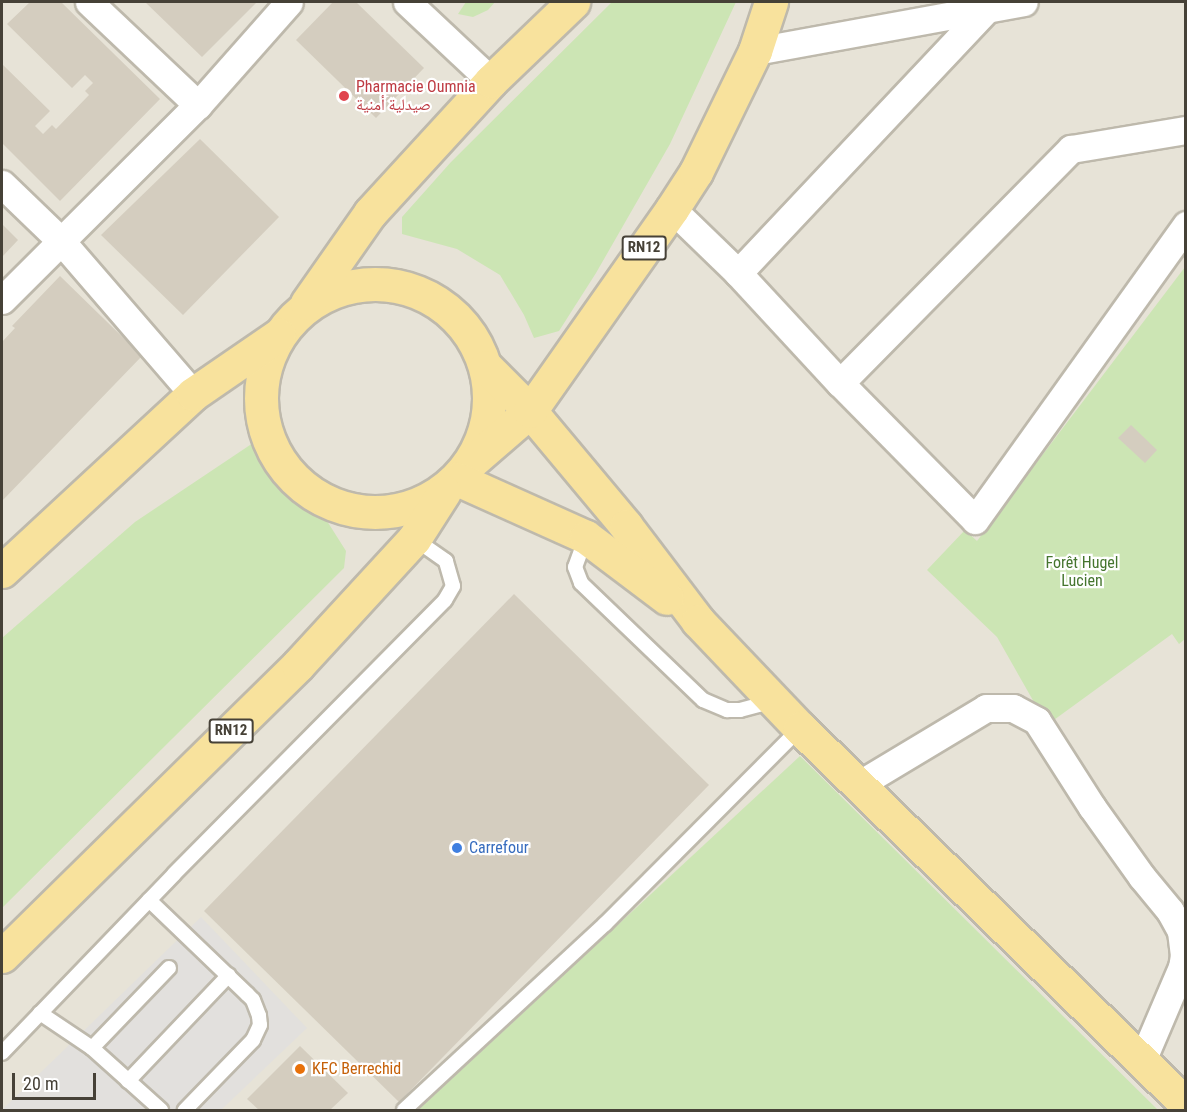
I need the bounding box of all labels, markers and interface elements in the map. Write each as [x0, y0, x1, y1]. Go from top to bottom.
place label: Pharmacie Oumnia صيدلية أمنية [356, 77, 476, 115]
marker: Pharmacie Oumnia صيدلية أمنية [337, 89, 351, 103]
road number: RN12 [622, 236, 666, 260]
park label: Forêt Hugel Lucien [1046, 553, 1118, 591]
road number: RN12 [208, 719, 254, 743]
place label: Carrefour [469, 838, 529, 858]
marker: Carrefour [450, 841, 464, 855]
place label: KFC Berrechid [312, 1059, 401, 1079]
scale bar [15, 1061, 99, 1099]
marker: KFC Berrechid [293, 1062, 307, 1076]
text: 20 m [23, 1073, 58, 1094]

